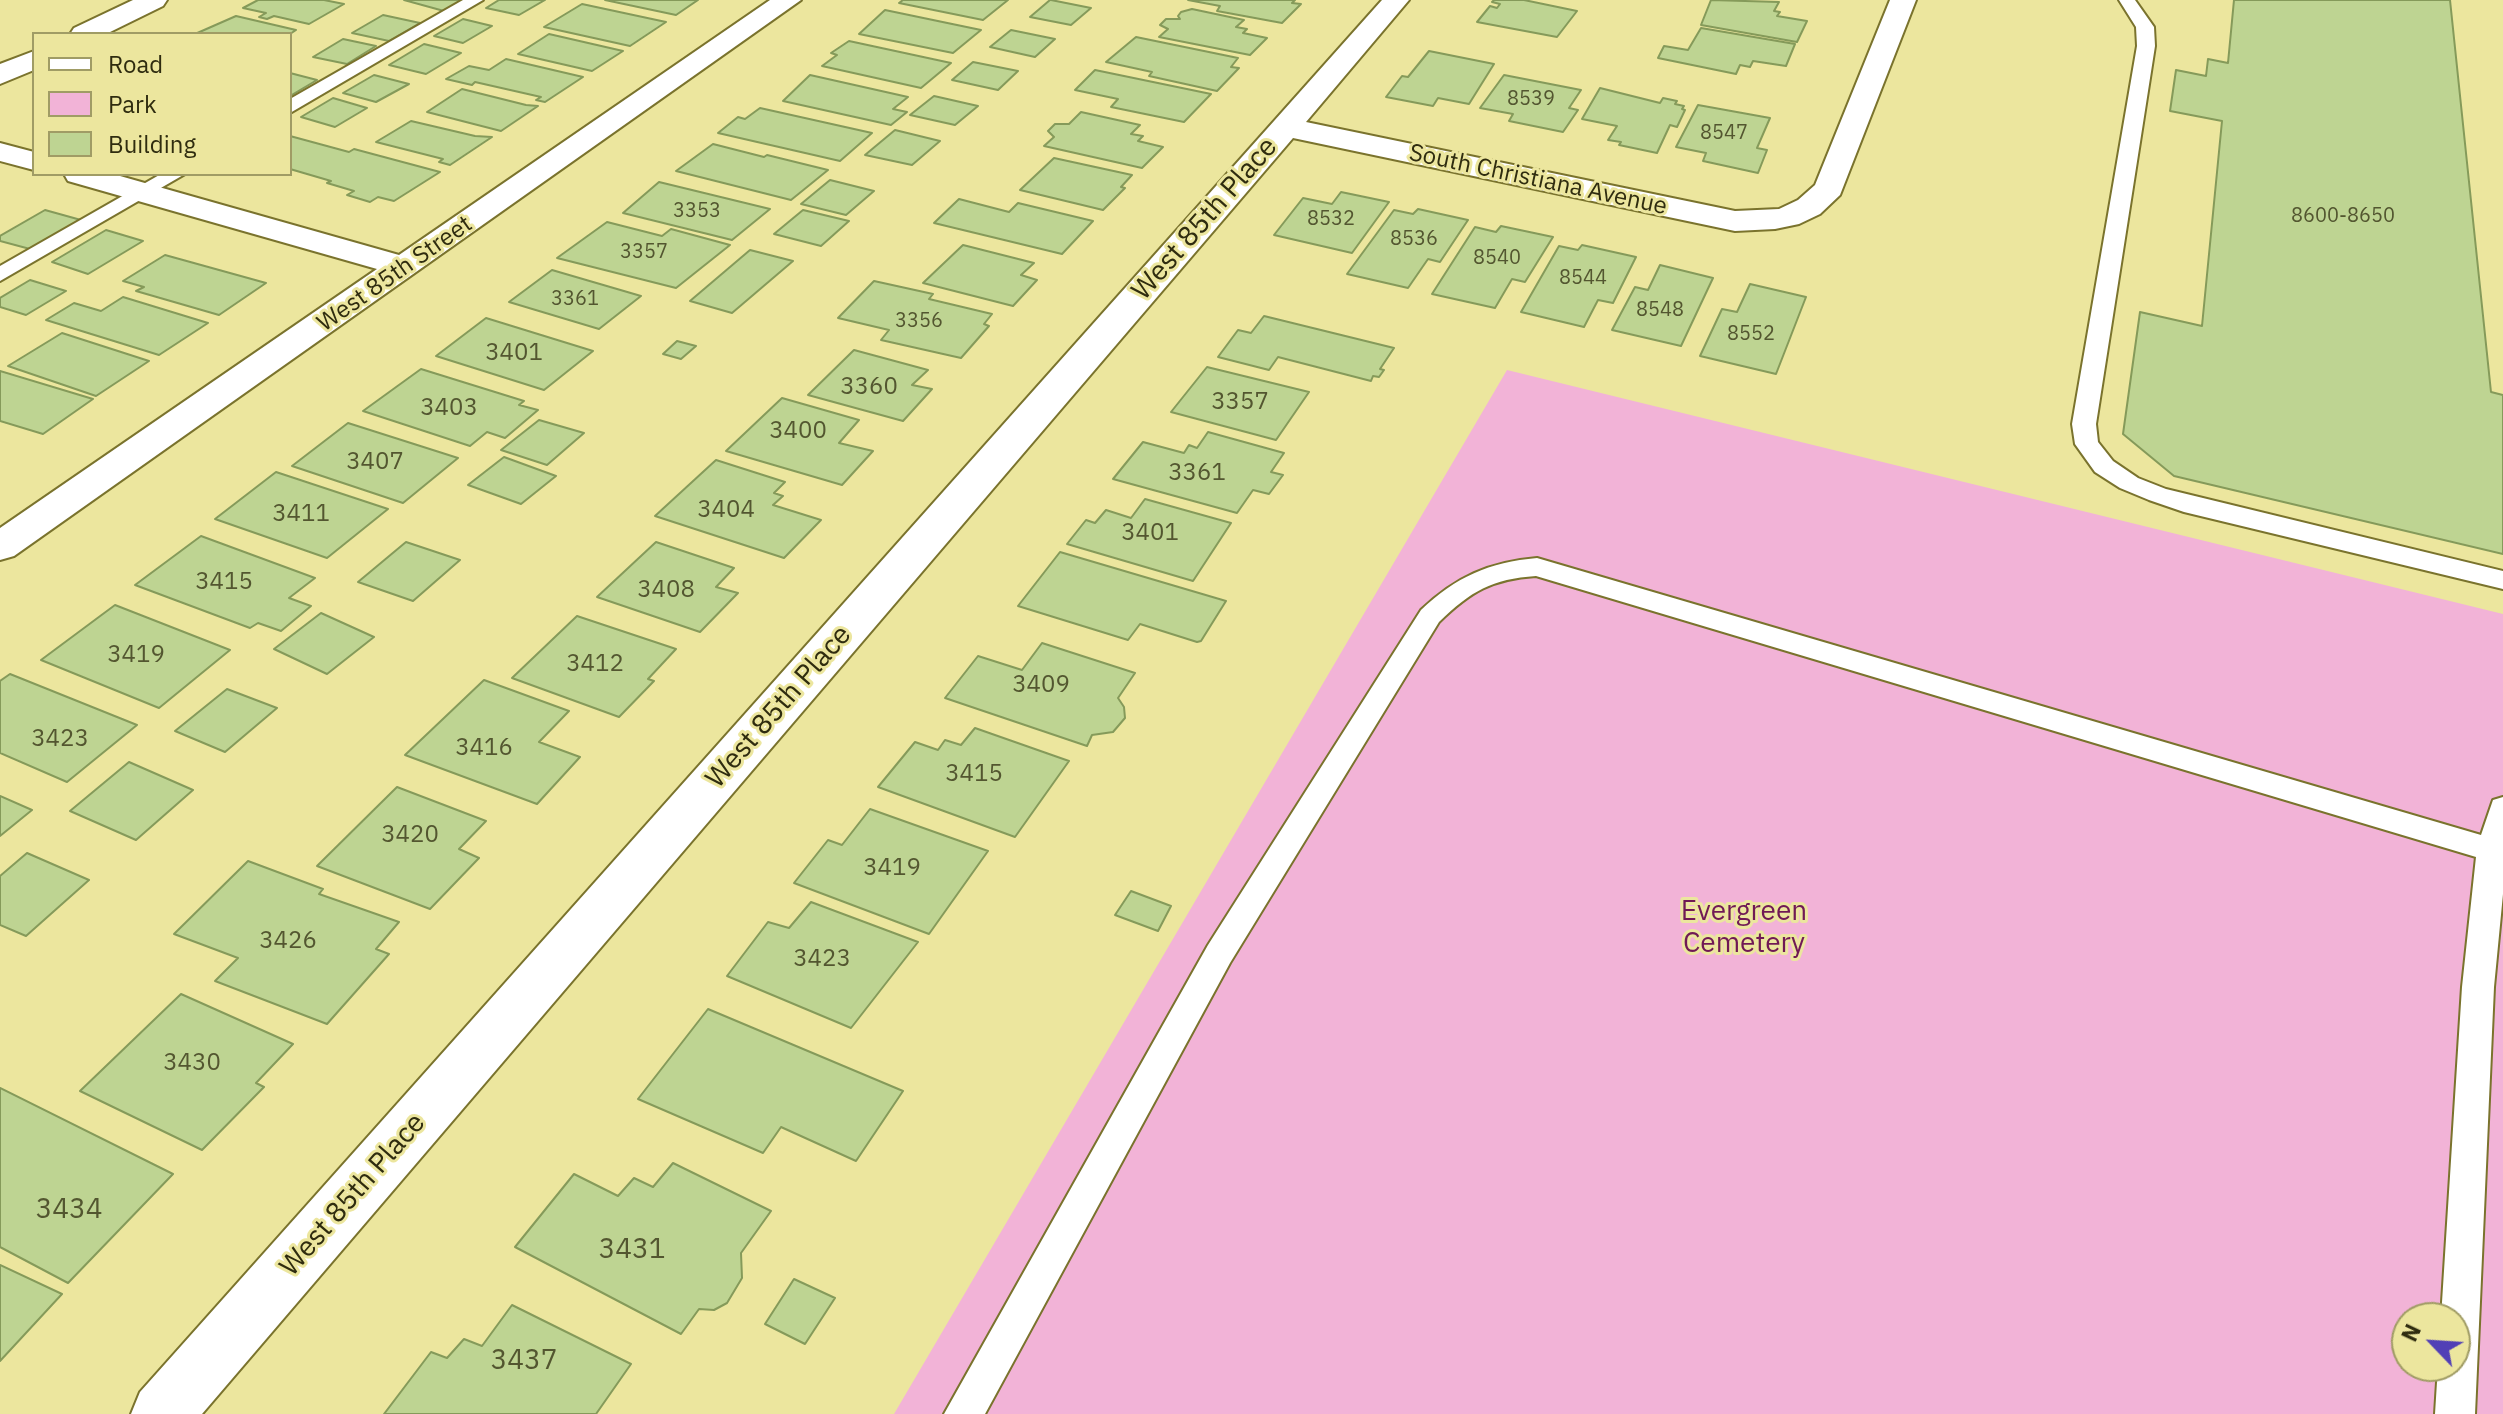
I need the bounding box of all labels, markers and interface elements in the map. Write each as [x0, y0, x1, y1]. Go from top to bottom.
legend [32, 32, 292, 176]
text: Road [108, 48, 163, 80]
house number: 8539 [1507, 87, 1555, 111]
text: Park [108, 88, 157, 120]
house number: 8547 [1700, 121, 1748, 145]
text: Building [108, 128, 196, 160]
street label: West 85th Place [1125, 131, 1285, 307]
street label: South Christiana Avenue [1406, 139, 1670, 221]
house number: 3353 [673, 199, 721, 223]
house number: 8600-8650 [2291, 204, 2395, 228]
house number: 8532 [1307, 207, 1355, 231]
street label: West 85th Street [312, 210, 478, 338]
house number: 8536 [1390, 227, 1438, 251]
house number: 3357 [620, 240, 668, 264]
house number: 8540 [1473, 246, 1521, 270]
house number: 8544 [1559, 266, 1607, 290]
house number: 3361 [551, 287, 599, 311]
house number: 8548 [1636, 298, 1684, 322]
house number: 3356 [895, 309, 943, 333]
house number: 8552 [1727, 322, 1775, 346]
house number: 3401 [485, 339, 543, 367]
house number: 3360 [840, 373, 898, 401]
house number: 3357 [1211, 388, 1269, 416]
house number: 3403 [420, 394, 478, 422]
house number: 3400 [769, 417, 827, 445]
house number: 3407 [346, 448, 404, 476]
house number: 3361 [1168, 459, 1226, 487]
house number: 3404 [697, 496, 755, 524]
house number: 3411 [272, 500, 330, 528]
house number: 3401 [1121, 519, 1179, 547]
house number: 3415 [195, 568, 253, 596]
house number: 3408 [637, 576, 695, 604]
street label: West 85th Place [699, 619, 859, 795]
house number: 3419 [107, 641, 165, 669]
house number: 3412 [566, 650, 624, 678]
house number: 3409 [1012, 671, 1070, 699]
house number: 3423 [31, 725, 89, 753]
house number: 3416 [455, 734, 513, 762]
house number: 3415 [945, 760, 1003, 788]
house number: 3420 [381, 821, 439, 849]
house number: 3419 [863, 854, 921, 882]
park label: Evergreen Cemetery [1681, 895, 1807, 961]
house number: 3426 [259, 927, 317, 955]
house number: 3423 [793, 945, 851, 973]
house number: 3430 [163, 1049, 221, 1077]
street label: West 85th Place [273, 1107, 433, 1283]
house number: 3434 [35, 1193, 103, 1227]
house number: 3431 [598, 1233, 666, 1267]
north arrow [2391, 1302, 2471, 1382]
text: N [2394, 1319, 2427, 1346]
house number: 3437 [490, 1344, 558, 1378]

